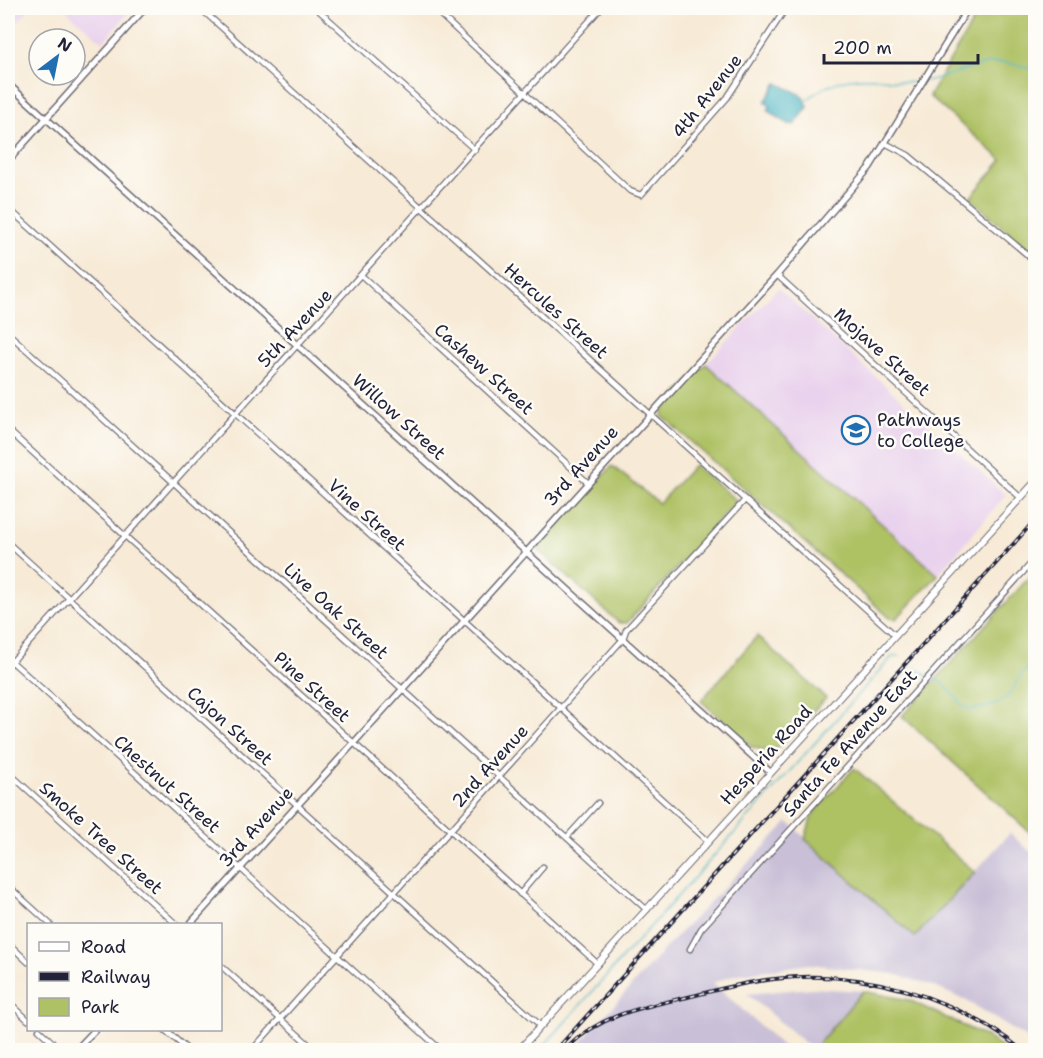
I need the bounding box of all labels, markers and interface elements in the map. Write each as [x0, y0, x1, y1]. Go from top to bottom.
north arrow [27, 27, 87, 87]
scale bar [824, 27, 978, 65]
text: N [54, 32, 76, 57]
text: 200 m [833, 36, 892, 60]
street label: 4th Avenue [666, 49, 748, 143]
street label: Hercules Street [499, 258, 613, 364]
street label: 5th Avenue [252, 283, 338, 373]
street label: Mojave Street [829, 302, 935, 402]
street label: Cashew Street [429, 318, 539, 420]
street label: Willow Street [347, 369, 451, 466]
place label: Pathways to College [877, 408, 964, 453]
school or university icon: Pathways to College [840, 414, 872, 446]
street label: 3rd Avenue [538, 420, 624, 512]
street label: Vine Street [323, 474, 411, 557]
street label: Live Oak Street [278, 557, 394, 665]
street label: Pine Street [269, 646, 356, 728]
street label: Santa Fe Avenue East [777, 664, 923, 822]
street label: Cajon Street [182, 681, 278, 771]
street label: Hesperia Road [715, 700, 817, 810]
street label: 2nd Avenue [446, 719, 534, 813]
street label: Chestnut Street [108, 730, 226, 838]
street label: Smoke Tree Street [34, 776, 168, 900]
street label: 3rd Avenue [213, 781, 299, 873]
legend [27, 923, 222, 1031]
text: Road [81, 935, 126, 959]
text: Railway [81, 965, 151, 989]
text: Park [81, 995, 120, 1019]

